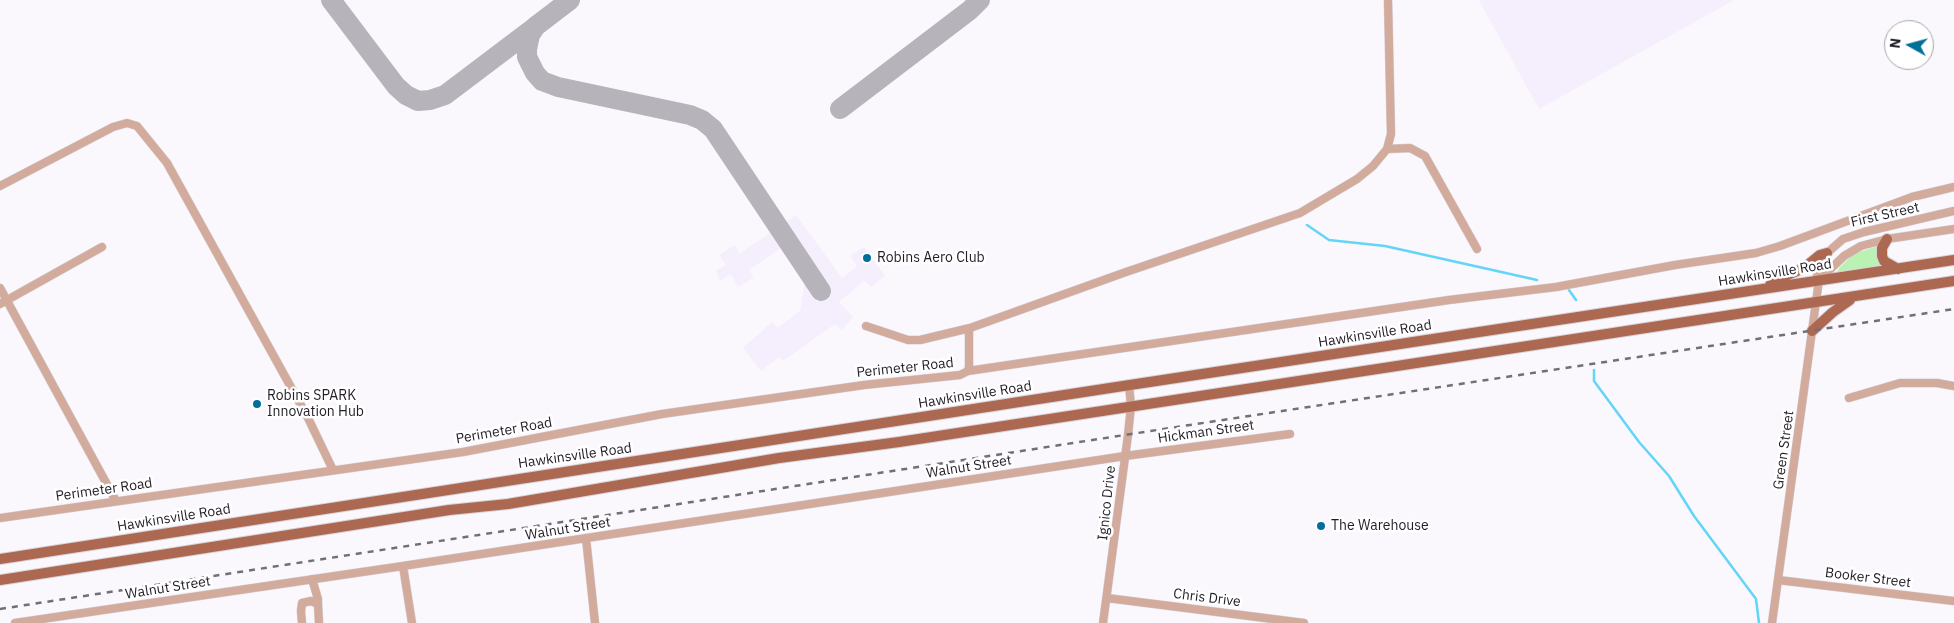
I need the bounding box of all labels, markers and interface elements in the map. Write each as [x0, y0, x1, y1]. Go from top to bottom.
north arrow [1884, 20, 1934, 70]
text: N [1886, 37, 1905, 49]
street label: First Street [1849, 199, 1921, 231]
place label: Robins Aero Club [877, 250, 985, 266]
marker: Robins Aero Club [861, 252, 873, 264]
street label: Hawkinsville Road [1717, 256, 1833, 290]
street label: Hawkinsville Road [1317, 317, 1433, 351]
street label: Perimeter Road [856, 355, 954, 381]
street label: Hawkinsville Road [917, 378, 1033, 412]
place label: Robins SPARK Innovation Hub [267, 388, 364, 421]
marker: Robins SPARK Innovation Hub [251, 398, 263, 410]
street label: Green Street [1770, 409, 1798, 491]
street label: Perimeter Road [454, 414, 554, 448]
street label: Hickman Street [1157, 417, 1255, 447]
street label: Hawkinsville Road [517, 440, 633, 472]
street label: Walnut Street [925, 452, 1013, 482]
street label: Ignico Drive [1095, 465, 1119, 541]
street label: Perimeter Road [55, 475, 153, 505]
street label: Hawkinsville Road [116, 501, 232, 535]
street label: Walnut Street [524, 514, 612, 544]
place label: The Warehouse [1331, 518, 1429, 534]
marker: The Warehouse [1315, 520, 1327, 532]
street label: Booker Street [1824, 564, 1912, 592]
street label: Walnut Street [124, 573, 212, 603]
street label: Chris Drive [1172, 586, 1242, 610]

